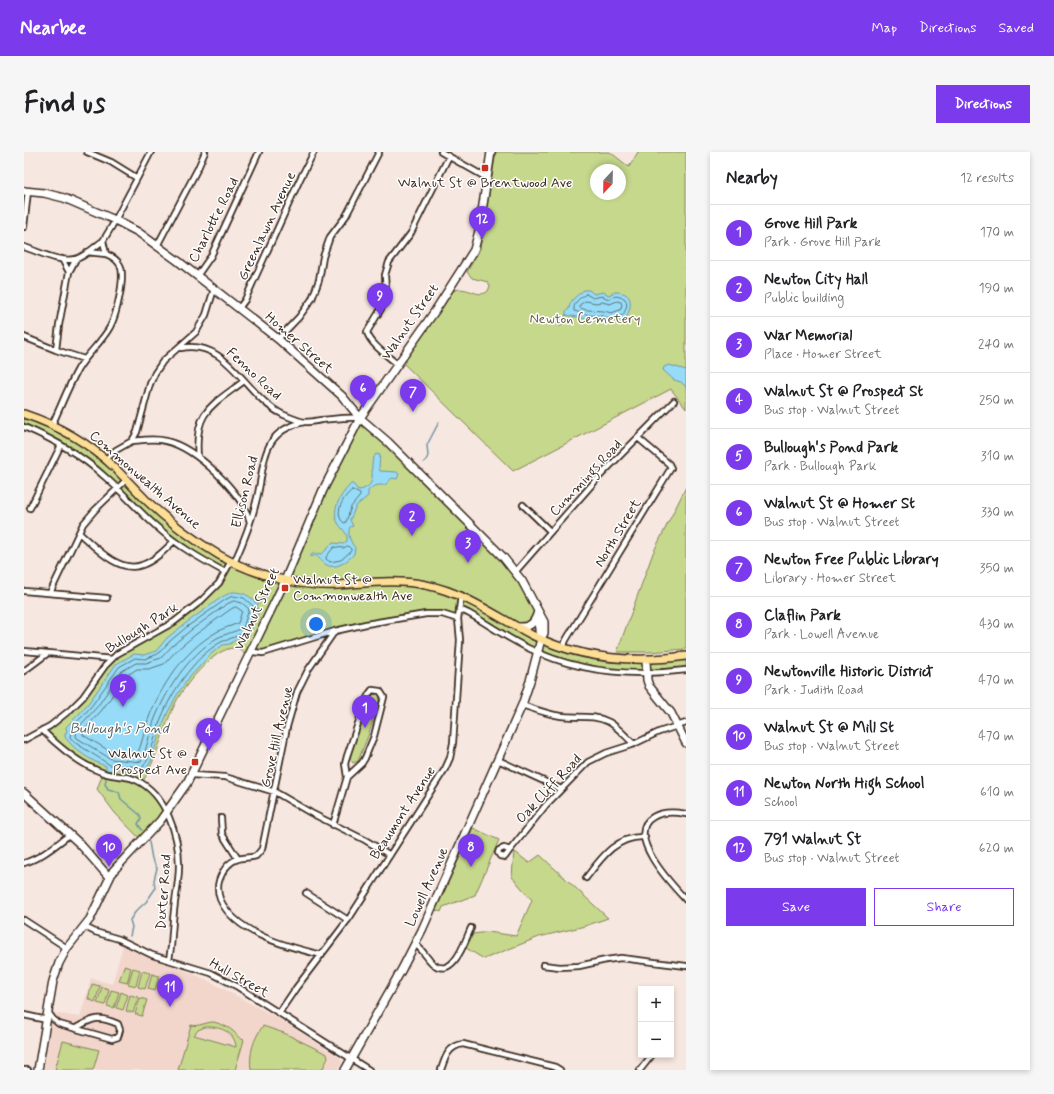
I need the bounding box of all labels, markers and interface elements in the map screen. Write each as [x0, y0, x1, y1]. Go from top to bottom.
text: Nearbee [20, 16, 86, 41]
text: Map [871, 19, 897, 37]
text: Directions [919, 19, 977, 37]
text: Saved [999, 19, 1034, 37]
button: Directions [936, 85, 1030, 123]
text: Find us [24, 86, 105, 123]
marker: Walnut St @ Brentwood Ave [480, 163, 490, 173]
north arrow [590, 164, 626, 200]
text: Nearby [726, 167, 778, 189]
street label: Greenlawn Avenue [234, 169, 300, 283]
text: 12 results [960, 170, 1014, 187]
street label: Charlotte Road [185, 174, 243, 266]
place label: Walnut St @ Brentwood Ave [398, 174, 572, 192]
pin: 12 [469, 206, 495, 239]
text: Grove Hill Park [764, 214, 857, 234]
text: 1 [736, 224, 742, 241]
text: 170 m [980, 224, 1014, 241]
text: Park · Grove Hill Park [764, 234, 881, 251]
text: Newton City Hall [764, 270, 868, 290]
street label: Walnut Street [377, 280, 443, 364]
text: 2 [736, 280, 742, 297]
text: 190 m [979, 280, 1014, 297]
pin: 9 [367, 283, 393, 316]
text: Public building [764, 290, 844, 307]
street label: Homer Street [261, 308, 338, 378]
park label: Newton Cemetery [530, 310, 640, 328]
text: War Memorial [764, 326, 852, 346]
text: 3 [736, 336, 742, 353]
text: 240 m [978, 336, 1014, 353]
street label: Fenno Road [222, 344, 286, 404]
text: Place · Homer Street [764, 346, 882, 363]
pin: 6 [350, 375, 376, 408]
pin: 7 [400, 379, 426, 412]
text: Walnut St @ Prospect St [764, 382, 923, 402]
text: 4 [735, 392, 743, 409]
text: 250 m [979, 392, 1014, 409]
text: Bus stop · Walnut Street [764, 402, 899, 419]
street label: Commonwealth Avenue [85, 427, 205, 533]
street label: Cummings Road [546, 436, 628, 522]
text: Bullough's Pond Park [764, 438, 898, 458]
text: 5 [735, 448, 743, 465]
text: 310 m [981, 448, 1014, 465]
street label: Ellison Road [227, 454, 263, 530]
text: Park · Bullough Park [764, 458, 876, 475]
text: Walnut St @ Homer St [764, 494, 915, 514]
street label: North Street [591, 495, 646, 570]
pin: 2 [399, 503, 425, 536]
text: 6 [736, 504, 742, 521]
text: 330 m [981, 504, 1014, 521]
text: Bus stop · Walnut Street [764, 514, 899, 531]
pin: 3 [455, 530, 481, 563]
text: Newton Free Public Library [764, 550, 939, 570]
text: 7 [735, 560, 743, 577]
text: 350 m [980, 560, 1014, 577]
street label: Walnut Street [230, 565, 284, 653]
text: Library · Homer Street [764, 570, 896, 587]
place label: Walnut St @ Commonwealth Ave [293, 571, 413, 605]
marker: Walnut St @ Commonwealth Ave [280, 583, 290, 593]
street label: Bullough Park [102, 599, 182, 657]
text: Claflin Park [764, 606, 841, 626]
your location [306, 614, 326, 634]
text: 8 [735, 616, 743, 633]
text: 430 m [979, 616, 1014, 633]
text: Park · Lowell Avenue [764, 626, 879, 643]
text: Newtonville Historic District [764, 662, 933, 682]
text: 9 [736, 672, 742, 689]
text: 470 m [978, 672, 1014, 689]
pin: 5 [110, 674, 136, 707]
text: Park · Judith Road [764, 682, 863, 699]
street label: Grove Hill Avenue [257, 684, 298, 789]
pin: 1 [352, 695, 378, 728]
pin: 4 [196, 718, 222, 751]
text: Walnut St @ Mill St [764, 718, 894, 738]
water label: Bullough's Pond [69, 719, 171, 739]
text: 10 [732, 728, 746, 745]
text: 470 m [978, 728, 1014, 745]
text: Bus stop · Walnut Street [764, 738, 899, 755]
place label: Walnut St @ Prospect Ave [108, 745, 187, 779]
street label: Oak Cliff Road [512, 751, 586, 827]
marker: Walnut St @ Prospect Ave [190, 757, 200, 767]
street label: Beaumont Avenue [366, 763, 440, 863]
text: Newton North High School [764, 774, 924, 794]
text: 11 [733, 784, 745, 801]
text: 610 m [980, 784, 1014, 801]
text: School [764, 794, 798, 811]
text: 791 Walnut St [764, 830, 861, 850]
pin: 10 [96, 834, 122, 867]
pin: 8 [458, 834, 484, 867]
text: 12 [733, 840, 745, 857]
text: 620 m [979, 840, 1014, 857]
street label: Lowell Avenue [401, 844, 453, 930]
text: Bus stop · Walnut Street [764, 850, 899, 867]
street label: Dexter Road [152, 854, 176, 930]
button: Save [726, 888, 866, 926]
button: Share [874, 888, 1014, 926]
street label: Hull Street [206, 954, 273, 1002]
pin: 11 [157, 974, 183, 1007]
map controls [638, 986, 674, 1058]
button: + [638, 986, 674, 1022]
button: − [638, 1022, 674, 1058]

